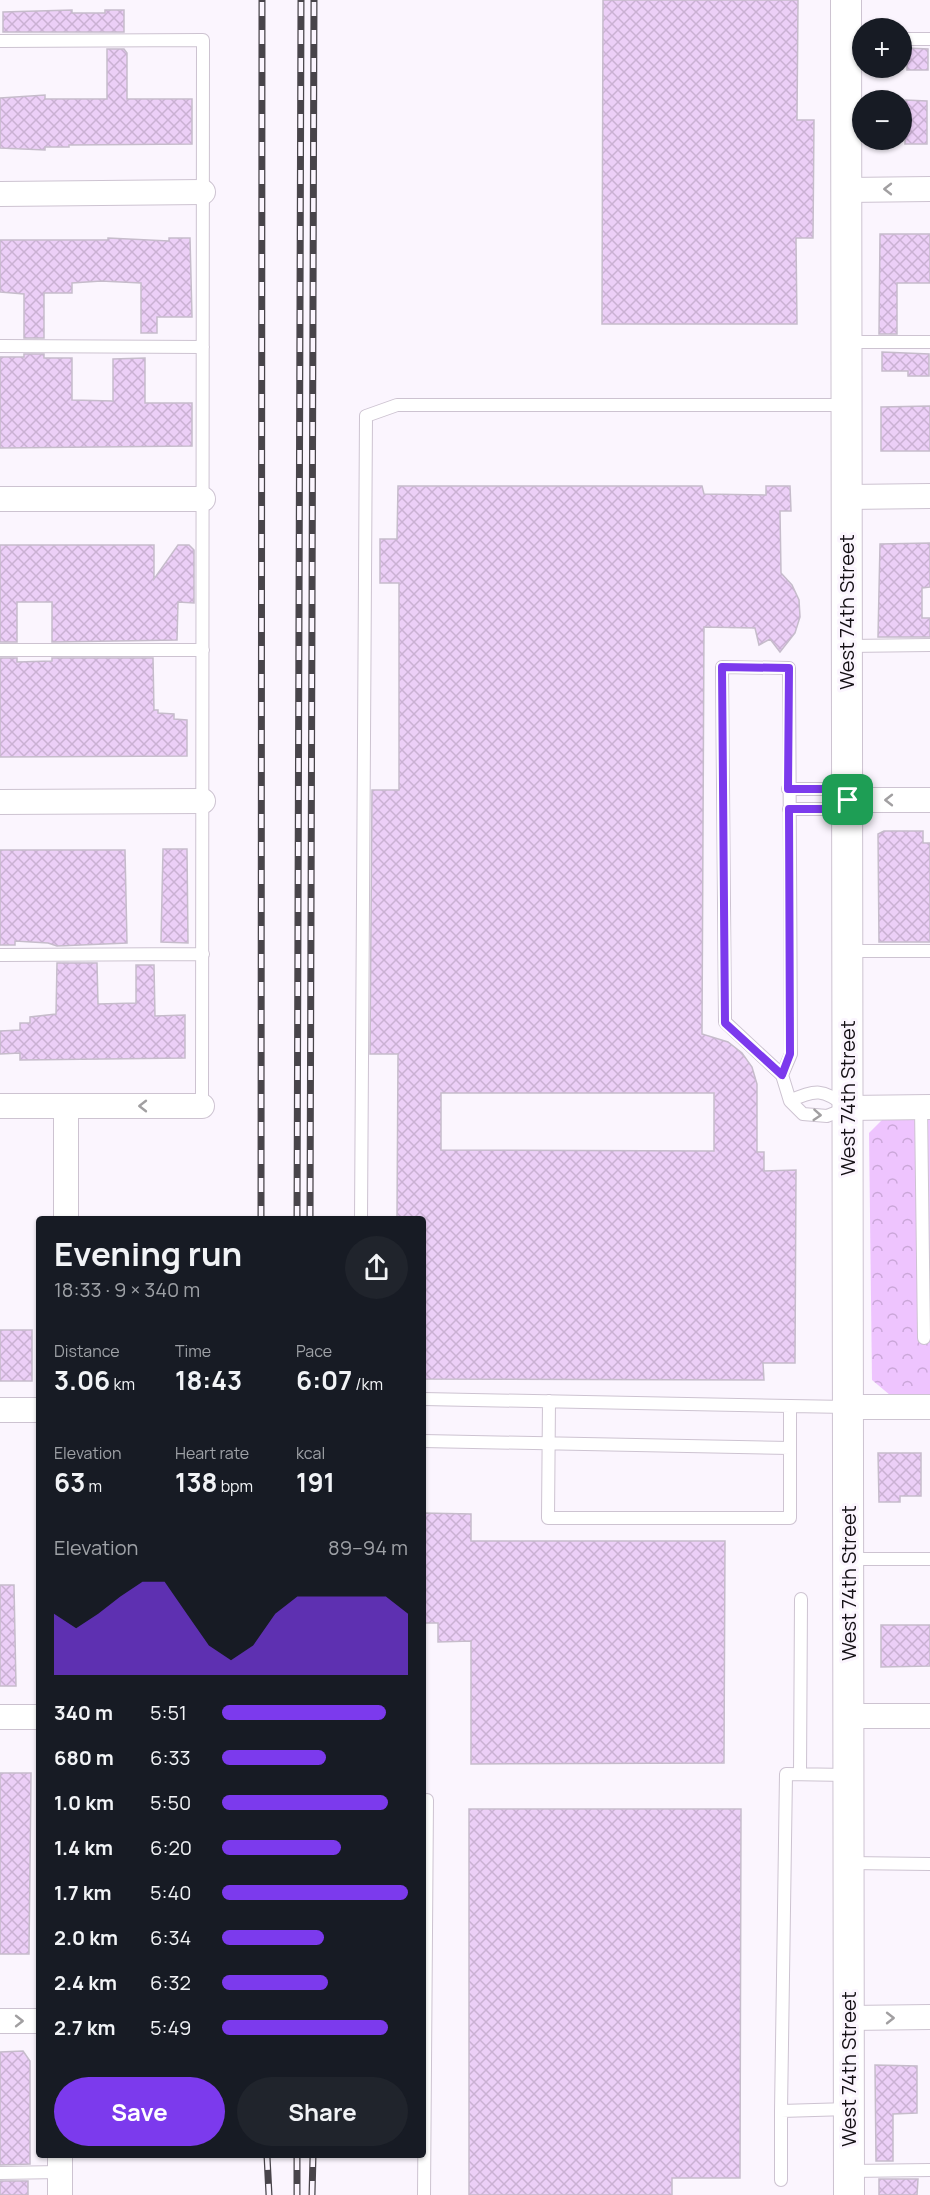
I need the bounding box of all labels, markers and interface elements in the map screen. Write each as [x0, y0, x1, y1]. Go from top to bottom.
map controls [852, 18, 912, 150]
button: + [852, 18, 912, 78]
button: − [852, 90, 912, 150]
one-way arrow [884, 183, 893, 195]
street label: West 74th Street [833, 534, 860, 690]
pin [822, 774, 873, 825]
icon: arrive [831, 783, 864, 816]
one-way arrow [884, 794, 893, 806]
street label: West 74th Street [834, 1020, 861, 1176]
one-way arrow [139, 1100, 148, 1112]
one-way arrow [812, 1108, 821, 1121]
text: Evening run [54, 1231, 242, 1276]
button: share [345, 1236, 408, 1299]
text: 18:33 · 9 × 340 m [54, 1276, 200, 1303]
text: Distance [54, 1340, 120, 1362]
text: Time [175, 1340, 211, 1362]
text: Pace [296, 1340, 332, 1362]
text: 3.06 [54, 1362, 110, 1398]
text: 18:43 [175, 1362, 242, 1398]
text: 6:07 [296, 1362, 352, 1398]
text: km [110, 1373, 135, 1395]
text: /km [352, 1373, 383, 1395]
text: Elevation [54, 1442, 122, 1464]
text: Heart rate [175, 1442, 249, 1464]
text: kcal [296, 1442, 325, 1464]
text: 63 [54, 1464, 85, 1500]
text: 138 [175, 1464, 217, 1500]
text: 191 [296, 1464, 335, 1500]
text: m [85, 1475, 102, 1497]
text: bpm [217, 1475, 253, 1497]
street label: West 74th Street [835, 1505, 862, 1661]
text: Elevation [54, 1534, 138, 1561]
text: 89–94 m [328, 1534, 408, 1561]
text: 340 m [54, 1699, 113, 1726]
text: 5:51 [150, 1699, 187, 1726]
text: 680 m [54, 1744, 114, 1771]
text: 6:33 [150, 1744, 191, 1771]
text: 1.0 km [54, 1789, 114, 1816]
text: 5:50 [150, 1789, 191, 1816]
text: 1.4 km [54, 1834, 113, 1861]
text: 6:20 [150, 1834, 192, 1861]
text: 1.7 km [54, 1879, 111, 1906]
text: 5:40 [150, 1879, 192, 1906]
text: 2.0 km [54, 1924, 118, 1951]
text: 6:34 [150, 1924, 191, 1951]
text: 2.4 km [54, 1969, 117, 1996]
text: 6:32 [150, 1969, 191, 1996]
street label: West 74th Street [835, 1991, 862, 2147]
one-way arrow [885, 2011, 894, 2024]
text: 2.7 km [54, 2014, 115, 2041]
text: 5:49 [150, 2014, 192, 2041]
one-way arrow [15, 2015, 24, 2027]
button: Save [54, 2077, 225, 2146]
button: Share [237, 2077, 408, 2146]

